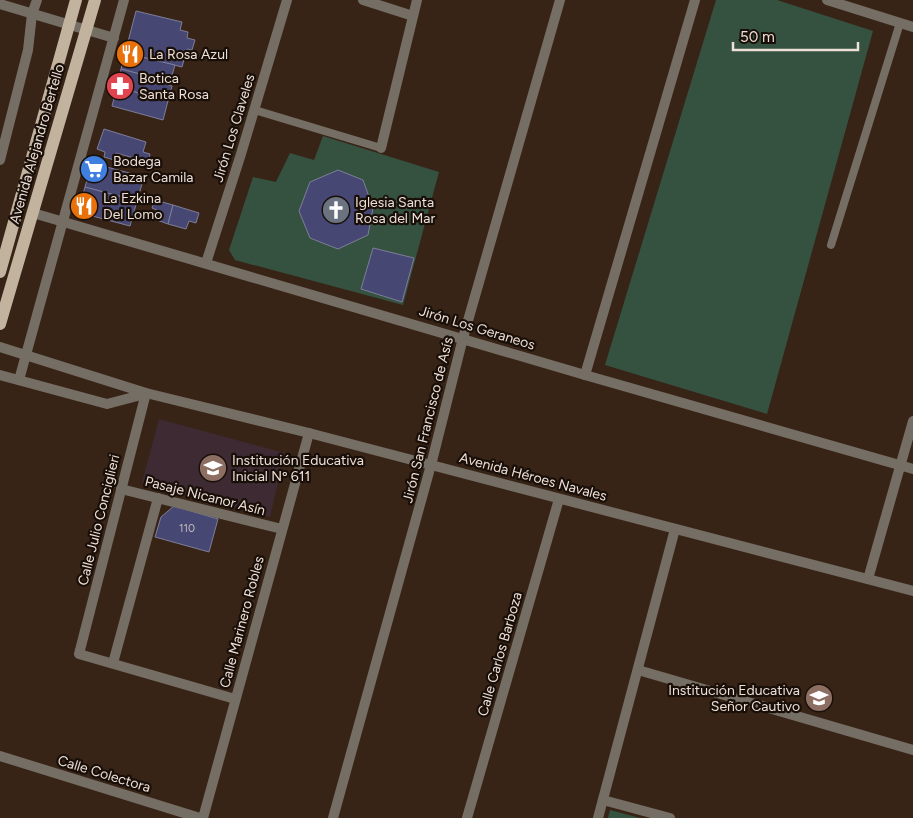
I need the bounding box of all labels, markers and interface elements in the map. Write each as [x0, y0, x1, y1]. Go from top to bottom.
scale bar [733, 20, 858, 52]
text: 50 m [740, 28, 775, 46]
restaurant icon: La Rosa Azul [115, 39, 145, 69]
place label: La Rosa Azul [149, 46, 228, 63]
street label: Avenida Alejandro Bertello [6, 62, 68, 226]
place label: Botica Santa Rosa [139, 70, 209, 103]
pharmacy icon: Botica Santa Rosa [105, 71, 135, 101]
street label: Jirón Los Claveles [209, 72, 259, 184]
place label: Bodega Bazar Camila [113, 153, 194, 186]
supermarket icon: Bodega Bazar Camila [79, 154, 109, 184]
place label: La Ezkina Del Lomo [103, 190, 162, 223]
restaurant icon: La Ezkina Del Lomo [69, 191, 99, 221]
place label: Iglesia Santa Rosa del Mar [355, 194, 435, 227]
church icon: Iglesia Santa Rosa del Mar [321, 195, 351, 225]
street label: Jirón Los Geraneos [417, 302, 537, 354]
street label: Jirón San Francisco de Asís [399, 335, 457, 505]
street label: Avenida Héroes Navales [457, 449, 609, 505]
place label: Institución Educativa Inicial Nº 611 [232, 452, 364, 485]
street label: Calle Julio Conciglieri [74, 453, 124, 587]
school or university icon: Institución Educativa Inicial Nº 611 [198, 453, 228, 483]
street label: Pasaje Nicanor Asín [143, 473, 267, 519]
house number: 110 [179, 522, 195, 535]
street label: Calle Marinero Robles [216, 554, 268, 690]
street label: Calle Carlos Barboza [474, 590, 526, 718]
place label: Institución Educativa Señor Cautivo [668, 682, 800, 715]
school or university icon: Institución Educativa Señor Cautivo [804, 683, 834, 713]
street label: Calle Colectora [55, 752, 153, 796]

